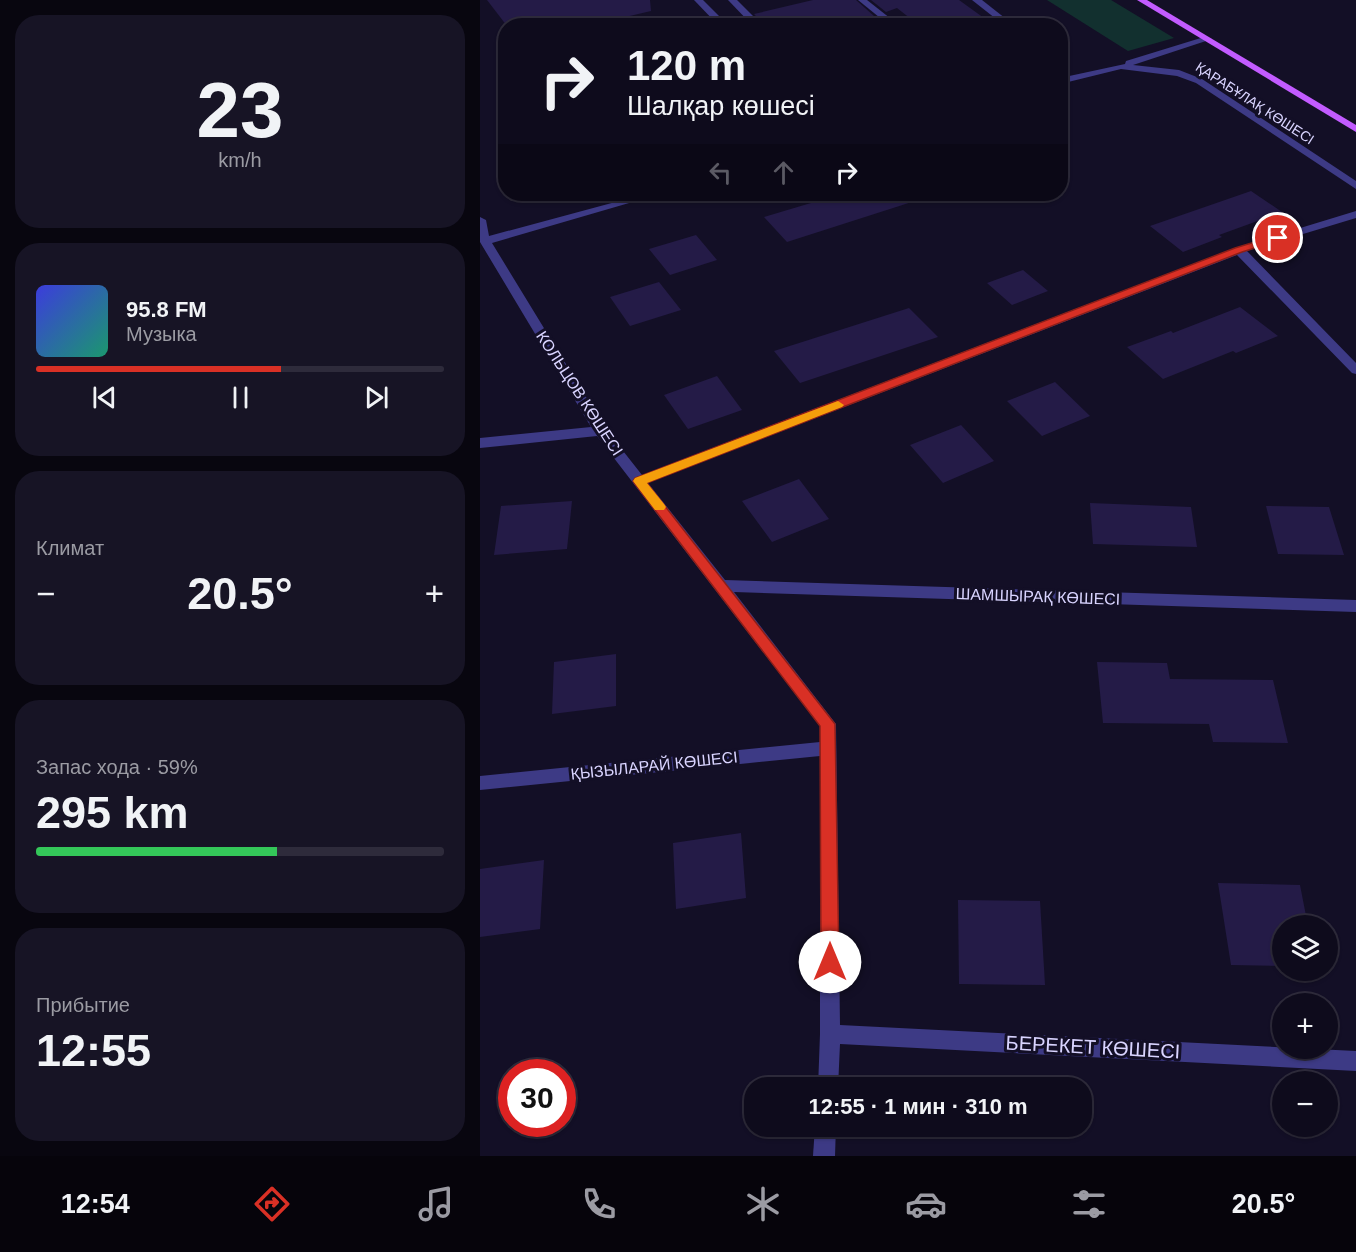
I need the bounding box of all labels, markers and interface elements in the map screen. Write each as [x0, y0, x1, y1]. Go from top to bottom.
icon: right [528, 42, 606, 120]
text: 120 m [627, 42, 746, 89]
street label: ҚАРАБҰЛАҚ КӨШЕСІ [1193, 59, 1317, 147]
text: 23 [197, 66, 283, 154]
text: Шалқар көшесі [627, 91, 815, 121]
text: km/h [218, 149, 262, 171]
icon: left [704, 156, 737, 189]
icon: ahead [767, 156, 800, 189]
icon: right [830, 156, 863, 189]
pin [1252, 212, 1303, 263]
icon: arrive [1261, 221, 1294, 254]
text: 95.8 FM [126, 297, 207, 322]
text: Музыка [126, 323, 197, 345]
street label: КОЛЬЦОВ КӨШЕСІ [533, 328, 626, 459]
icon: previous [88, 381, 121, 414]
icon: pause [224, 381, 257, 414]
icon: next [360, 381, 393, 414]
text: Климат [36, 537, 104, 559]
text: 20.5° [187, 568, 293, 619]
text: − [36, 575, 55, 612]
text: + [425, 575, 444, 612]
street label: ШАМШЫРАҚ КӨШЕСІ [955, 585, 1121, 608]
street label: ҚЫЗЫЛАРАЙ КӨШЕСІ [570, 747, 738, 783]
text: Запас хода · 59% [36, 756, 198, 778]
text: 295 km [36, 787, 189, 838]
map controls [1272, 915, 1338, 1137]
button: layers [1272, 915, 1338, 981]
position arrow [798, 930, 862, 994]
button: + [1272, 993, 1338, 1059]
text: Прибытие [36, 994, 130, 1016]
text: 12:55 [36, 1025, 151, 1076]
street label: БЕРЕКЕТ КӨШЕСІ [1005, 1031, 1181, 1063]
speed limit sign: 30 [498, 1059, 576, 1137]
button: − [1272, 1071, 1338, 1137]
text: 12:55 · 1 мин · 310 m [808, 1094, 1028, 1119]
icon: directions [251, 1183, 293, 1225]
icon: music [415, 1183, 457, 1225]
icon: phone [578, 1183, 620, 1225]
icon: climate [742, 1183, 784, 1225]
icon: car [905, 1183, 947, 1225]
icon: filters [1068, 1183, 1110, 1225]
text: 12:54 [61, 1189, 130, 1219]
text: 20.5° [1232, 1189, 1295, 1219]

